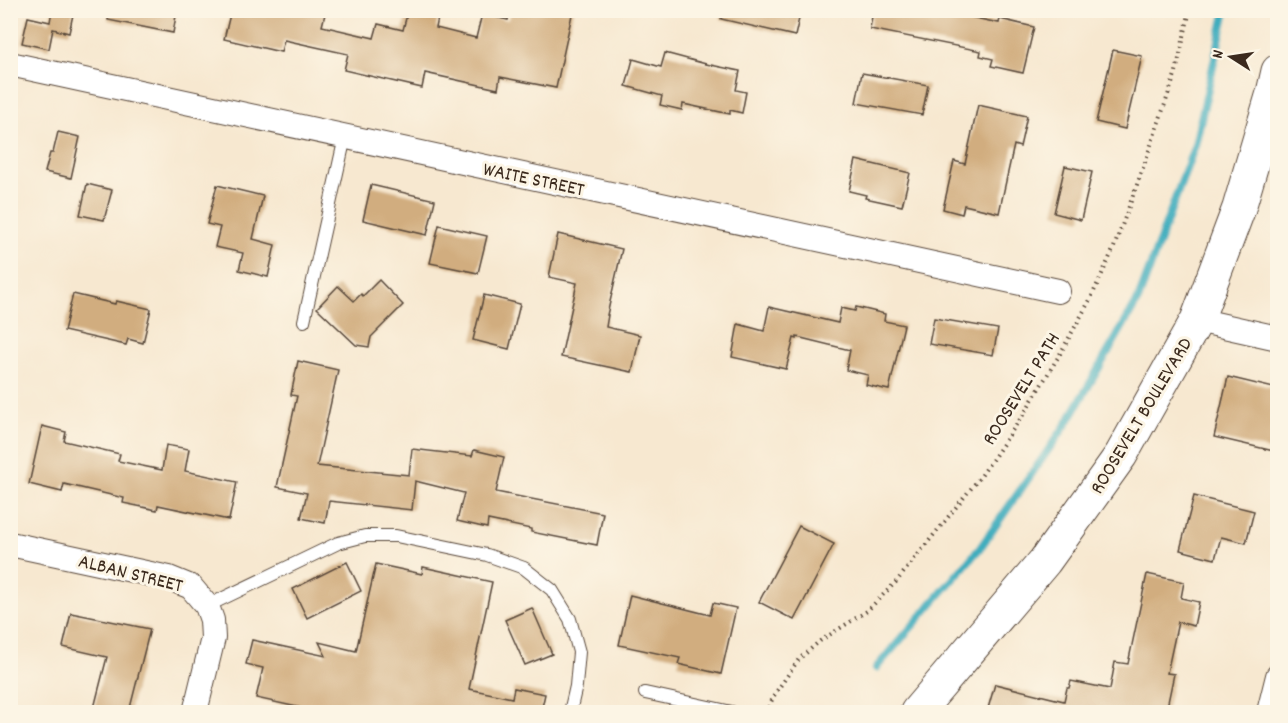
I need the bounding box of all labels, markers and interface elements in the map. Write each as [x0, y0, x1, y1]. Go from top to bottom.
north arrow [1201, 27, 1261, 87]
text: N [1207, 48, 1231, 61]
street label: WAITE STREET [480, 157, 587, 205]
street label: ROOSEVELT PATH [977, 328, 1068, 451]
street label: ROOSEVELT BOULEVARD [1085, 333, 1201, 500]
street label: ALBAN STREET [75, 548, 185, 601]

